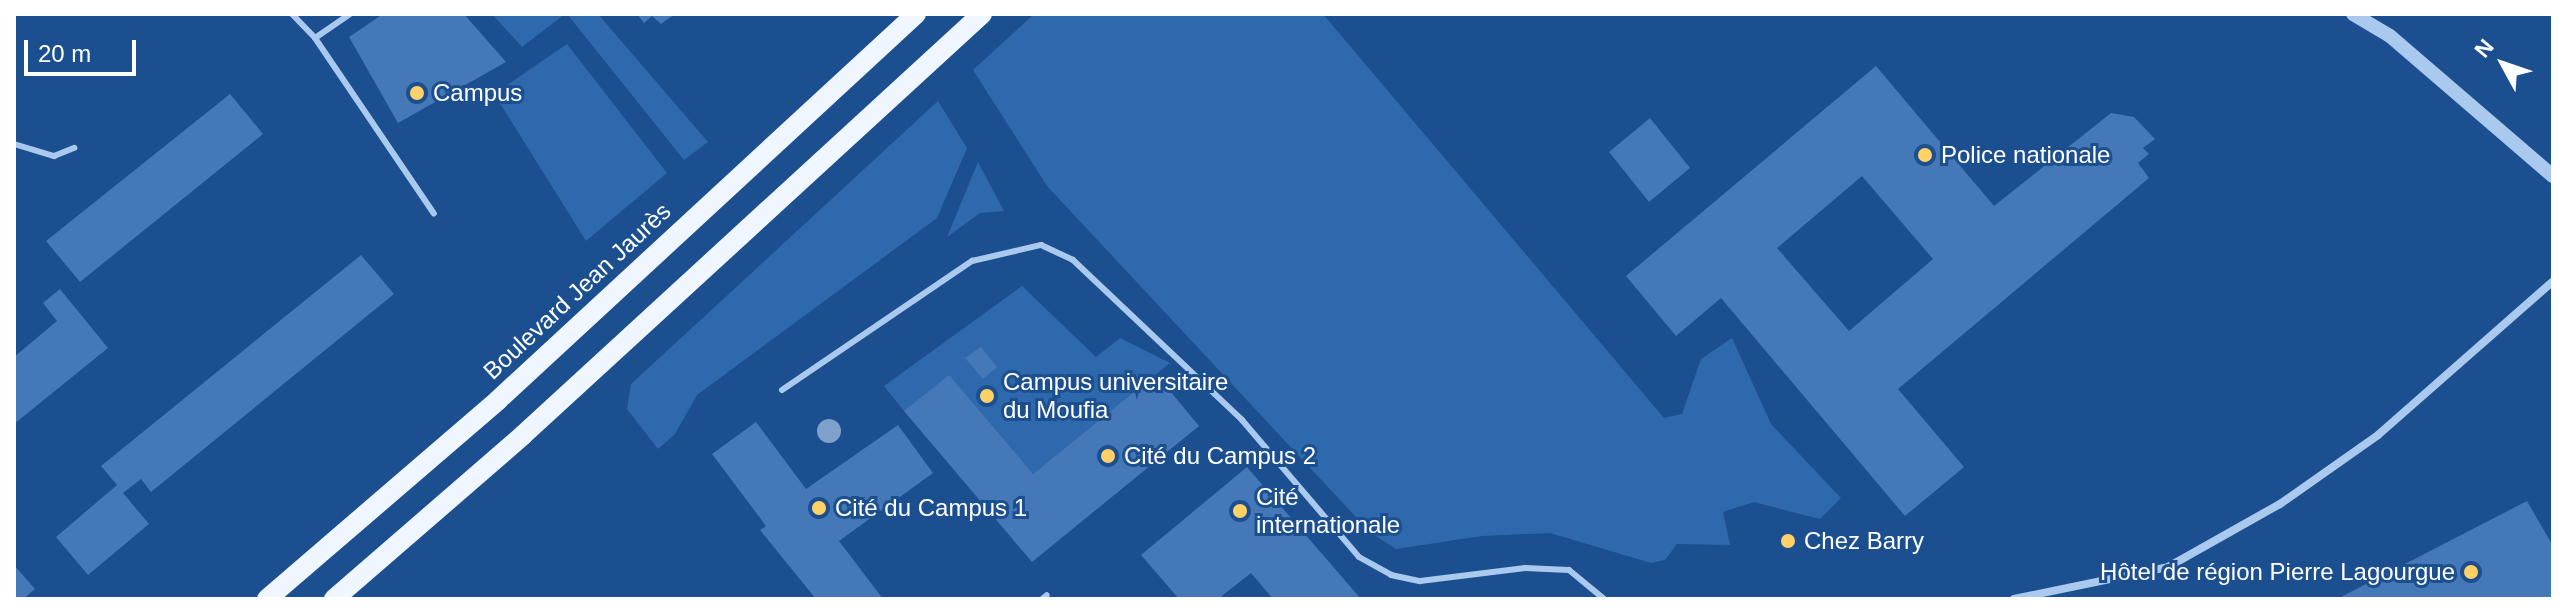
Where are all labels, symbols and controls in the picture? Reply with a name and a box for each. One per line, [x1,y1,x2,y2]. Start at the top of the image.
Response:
scale bar [28,24,140,74]
north arrow [2463,24,2543,104]
text: N [2470,34,2499,62]
text: 20 m [38,40,91,67]
place label: Campus [433,79,522,107]
marker: Campus [408,84,426,102]
place label: Police nationale [1941,141,2110,169]
marker: Police nationale [1916,146,1934,164]
street label: Boulevard Jean Jaurès [477,197,677,385]
place label: Campus universitaire du Moufia [1003,368,1228,424]
marker: Campus universitaire du Moufia [978,387,996,405]
place label: Cité du Campus 2 [1124,442,1316,470]
marker: Cité du Campus 2 [1099,447,1117,465]
place label: Cité internationale [1256,483,1400,539]
place label: Cité du Campus 1 [835,494,1027,522]
marker: Cité du Campus 1 [810,499,828,517]
marker: Cité internationale [1231,502,1249,520]
place label: Chez Barry [1804,527,1924,555]
marker: Chez Barry [1779,532,1797,550]
place label: Hôtel de région Pierre Lagourgue [2100,558,2455,586]
marker: Hôtel de région Pierre Lagourgue [2462,563,2480,581]

